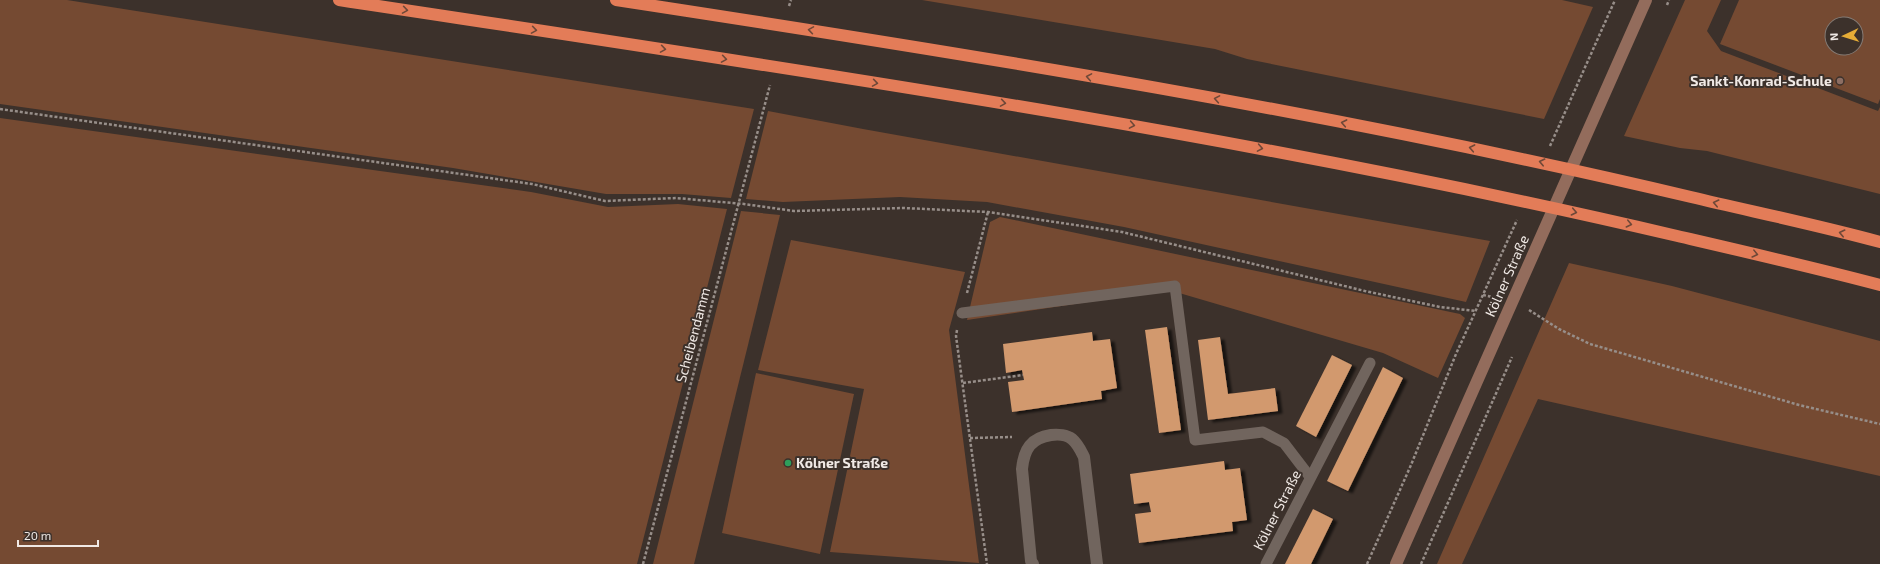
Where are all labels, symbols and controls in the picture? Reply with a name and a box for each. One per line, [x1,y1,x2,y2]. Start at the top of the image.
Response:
one-way arrow [402,5,409,14]
north arrow [1824,16,1864,56]
one-way arrow [531,25,537,34]
one-way arrow [808,26,814,35]
text: N [1827,32,1840,41]
one-way arrow [659,44,666,53]
one-way arrow [721,54,727,63]
place label: Sankt-Konrad-Schule [1690,72,1832,89]
one-way arrow [1086,73,1092,81]
marker: Sankt-Konrad-Schule [1835,76,1845,86]
one-way arrow [872,78,878,87]
one-way arrow [1214,95,1220,104]
one-way arrow [1000,98,1007,107]
one-way arrow [1341,119,1348,128]
one-way arrow [1129,120,1135,129]
one-way arrow [1257,143,1263,152]
one-way arrow [1469,144,1475,153]
one-way arrow [1538,159,1545,167]
one-way arrow [1713,199,1719,207]
one-way arrow [1571,207,1577,215]
one-way arrow [1626,220,1632,228]
one-way arrow [1839,229,1845,237]
street label: Kölner Straße [1481,232,1532,319]
one-way arrow [1752,249,1759,258]
street label: Scheibendamm [672,285,713,384]
place label: Kölner Straße [796,454,888,471]
marker: Kölner Straße [783,458,793,468]
street label: Kölner Straße [1249,467,1304,553]
scale bar [18,522,98,548]
text: 20 m [24,528,51,542]

